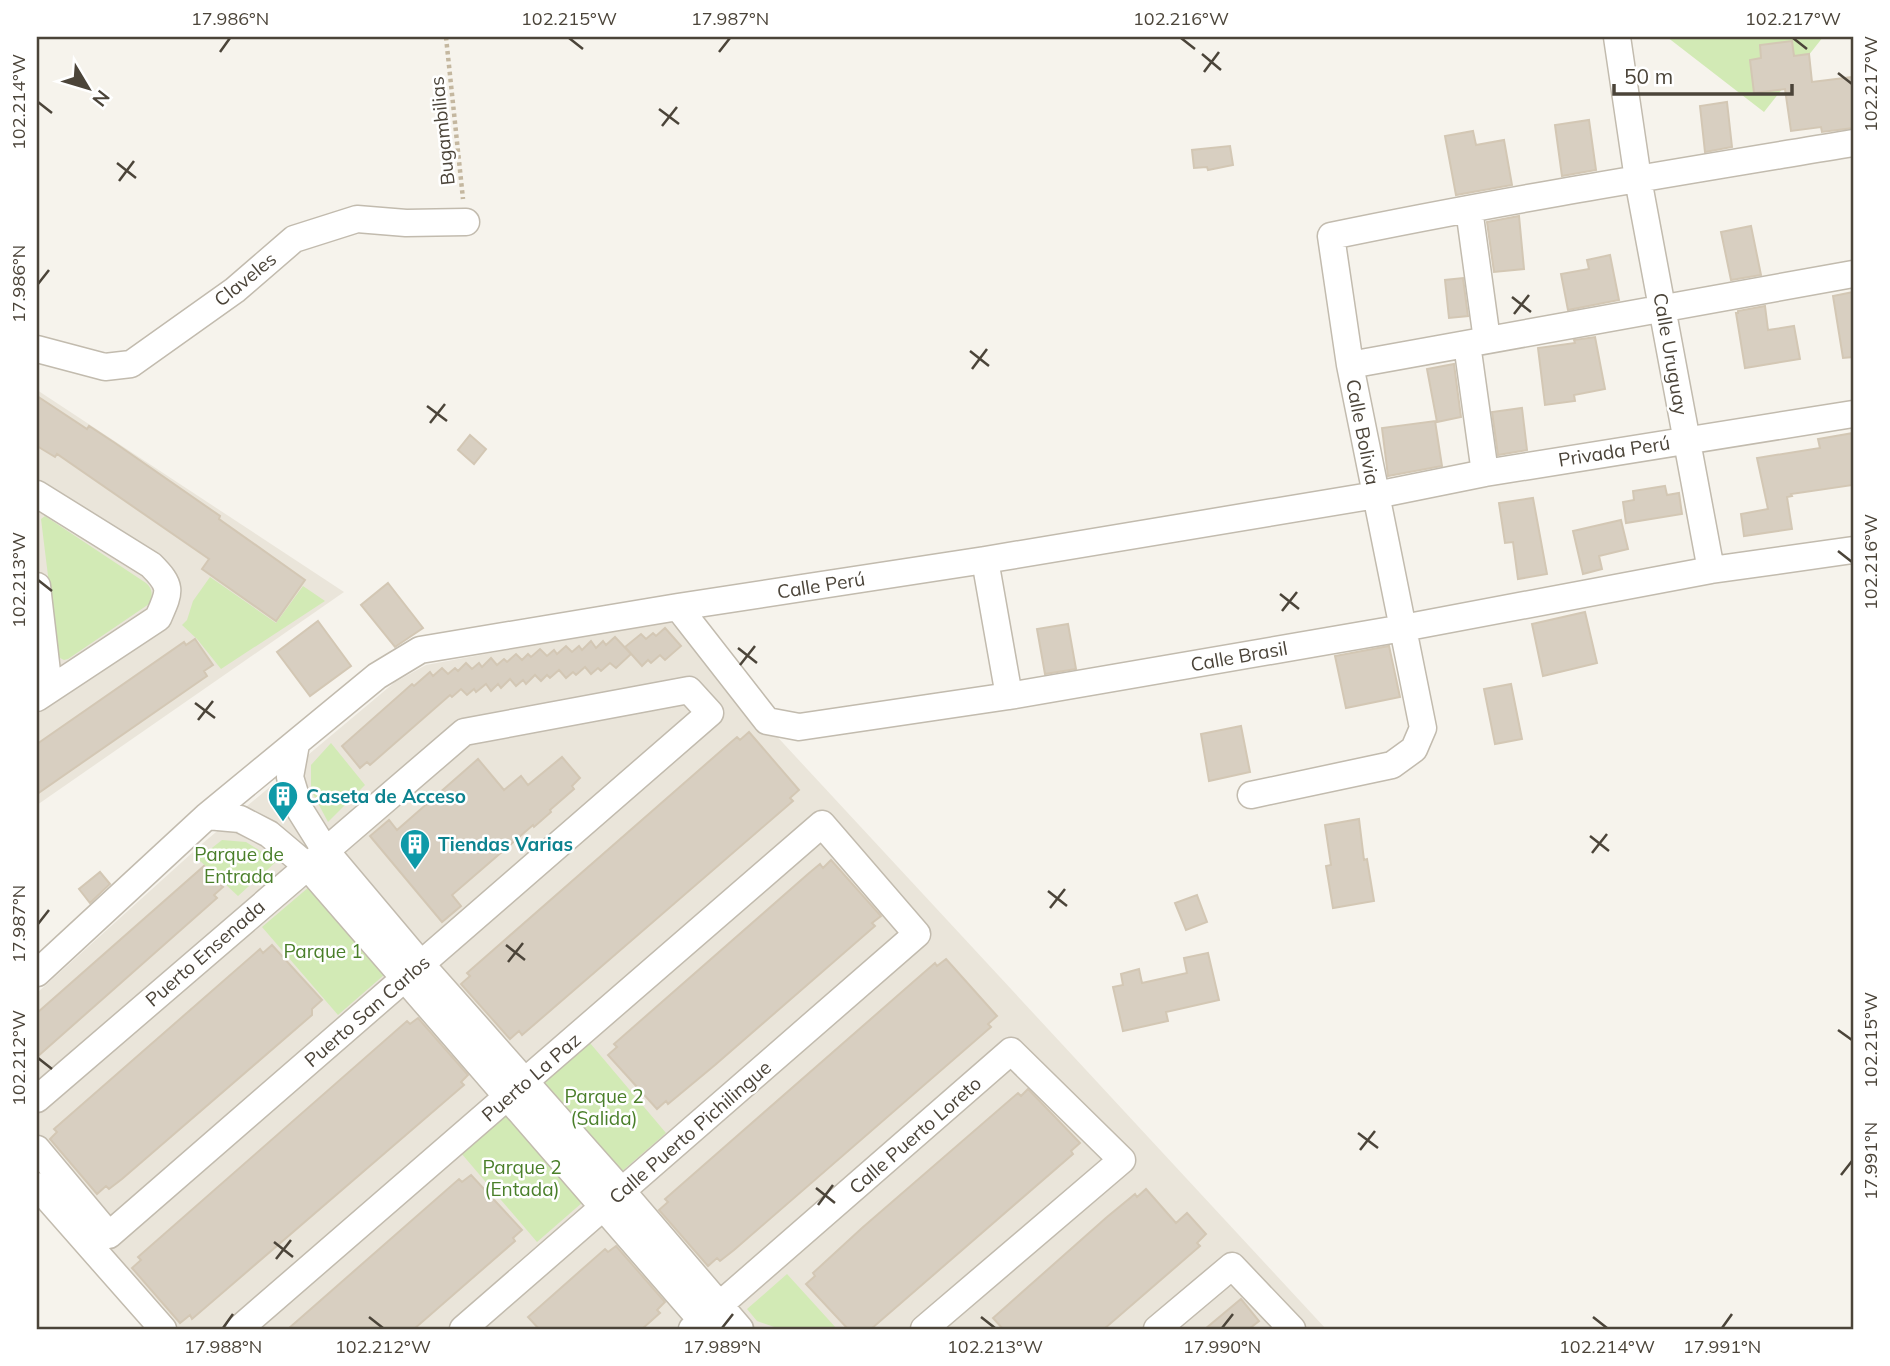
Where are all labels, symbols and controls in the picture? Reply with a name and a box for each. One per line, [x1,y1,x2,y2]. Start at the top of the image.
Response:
text: 17.986°N [191,7,269,30]
text: 102.215°W [521,7,617,30]
text: 17.987°N [691,7,769,30]
text: 102.216°W [1133,7,1229,30]
text: 102.217°W [1745,7,1841,30]
text: 102.217°W [1859,36,1882,132]
north arrow [52,52,122,122]
scale bar [1614,52,1792,96]
text: 102.214°W [7,54,30,150]
text: 50 m [1624,63,1673,89]
street label: Bugambilias [424,75,460,187]
text: N [88,85,115,112]
text: 17.986°N [7,245,30,323]
street label: Claveles [209,247,281,311]
street label: Calle Uruguay [1648,291,1694,417]
street label: Calle Bolivia [1341,377,1385,487]
street label: Privada Perú [1556,430,1672,472]
text: 102.216°W [1859,514,1882,610]
text: 102.213°W [7,532,30,628]
street label: Calle Perú [775,566,867,604]
street label: Calle Brasil [1189,636,1289,676]
building icon: Caseta de Acceso [266,779,300,823]
place label: Caseta de Acceso [306,784,466,808]
building icon: Tiendas Varias [398,827,432,871]
place label: Tiendas Varias [438,832,573,856]
park label: Parque de Entrada [194,842,284,888]
text: 17.987°N [7,885,30,963]
street label: Puerto Ensenada [140,895,270,1011]
park label: Parque 1 [283,939,363,963]
street label: Puerto San Carlos [299,950,435,1072]
text: 102.215°W [1859,992,1882,1088]
text: 102.212°W [7,1010,30,1106]
street label: Puerto La Paz [477,1027,585,1126]
street label: Calle Puerto Pichilingue [604,1055,776,1209]
street label: Calle Puerto Loreto [844,1071,986,1199]
park label: Parque 2 (Salida) [564,1084,644,1130]
text: 17.991°N [1859,1122,1882,1200]
park label: Parque 2 (Entada) [482,1155,562,1201]
text: 17.988°N [184,1335,262,1358]
text: 102.212°W [335,1335,431,1358]
text: 17.989°N [683,1335,761,1358]
text: 102.213°W [947,1335,1043,1358]
text: 17.990°N [1183,1335,1261,1358]
text: 102.214°W [1559,1335,1655,1358]
text: 17.991°N [1683,1335,1761,1358]

